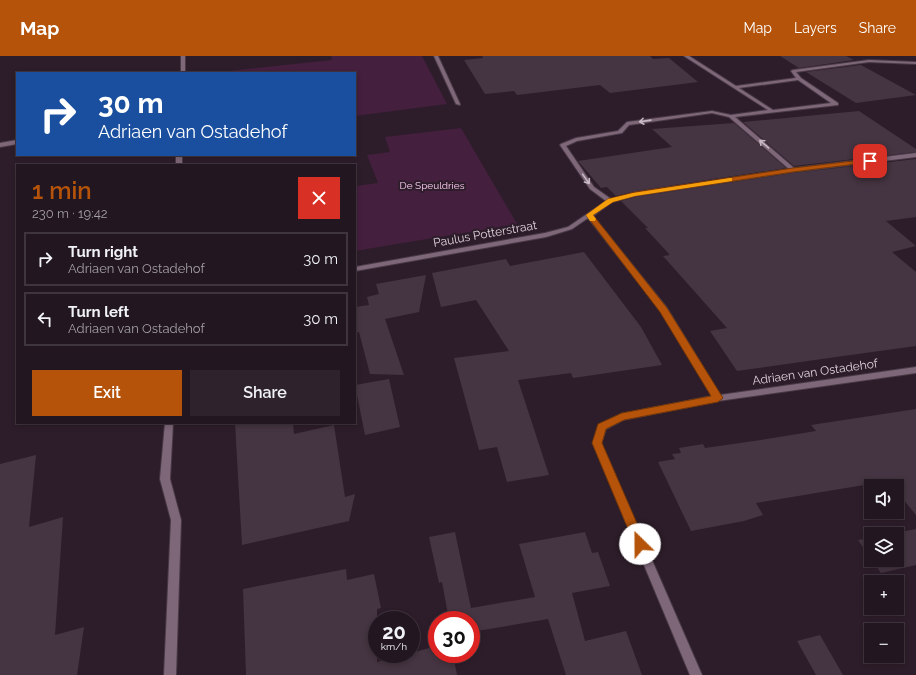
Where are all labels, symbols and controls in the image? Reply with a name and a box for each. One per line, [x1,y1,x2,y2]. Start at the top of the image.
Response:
text: Map [20,17,59,39]
text: Map [744,20,772,36]
text: Layers [794,20,837,36]
text: Share [859,20,896,36]
text: 30 m [98,87,164,120]
icon: right [32,88,84,140]
one-way arrow [639,117,652,125]
text: Adriaen van Ostadehof [98,121,287,142]
one-way arrow [758,140,769,149]
pin [853,144,887,178]
icon: arrive [859,150,881,172]
one-way arrow [582,173,590,184]
text: 1 min [32,176,92,205]
button: close [298,177,340,219]
park label: De Speuldries [400,180,465,191]
text: 230 m · 19:42 [32,206,108,221]
street label: Paulus Potterstraat [432,218,538,250]
text: Turn right [68,243,138,261]
icon: right [34,248,56,270]
text: 30 m [303,250,338,268]
text: Adriaen van Ostadehof [68,261,205,276]
text: Turn left [68,303,129,321]
icon: left [34,308,56,330]
text: 30 m [303,310,338,328]
text: Adriaen van Ostadehof [68,321,205,336]
street label: Adriaen van Ostadehof [752,356,880,388]
button: Exit [32,370,182,416]
button: Share [190,370,340,416]
map controls [864,479,904,663]
button: sound [864,479,904,519]
position arrow [619,523,661,565]
button: layers [864,527,904,567]
button: + [864,575,904,615]
speed limit sign: 30 [428,611,480,663]
text: 20 [382,620,406,644]
button: − [864,623,904,663]
text: km/h [381,641,407,652]

